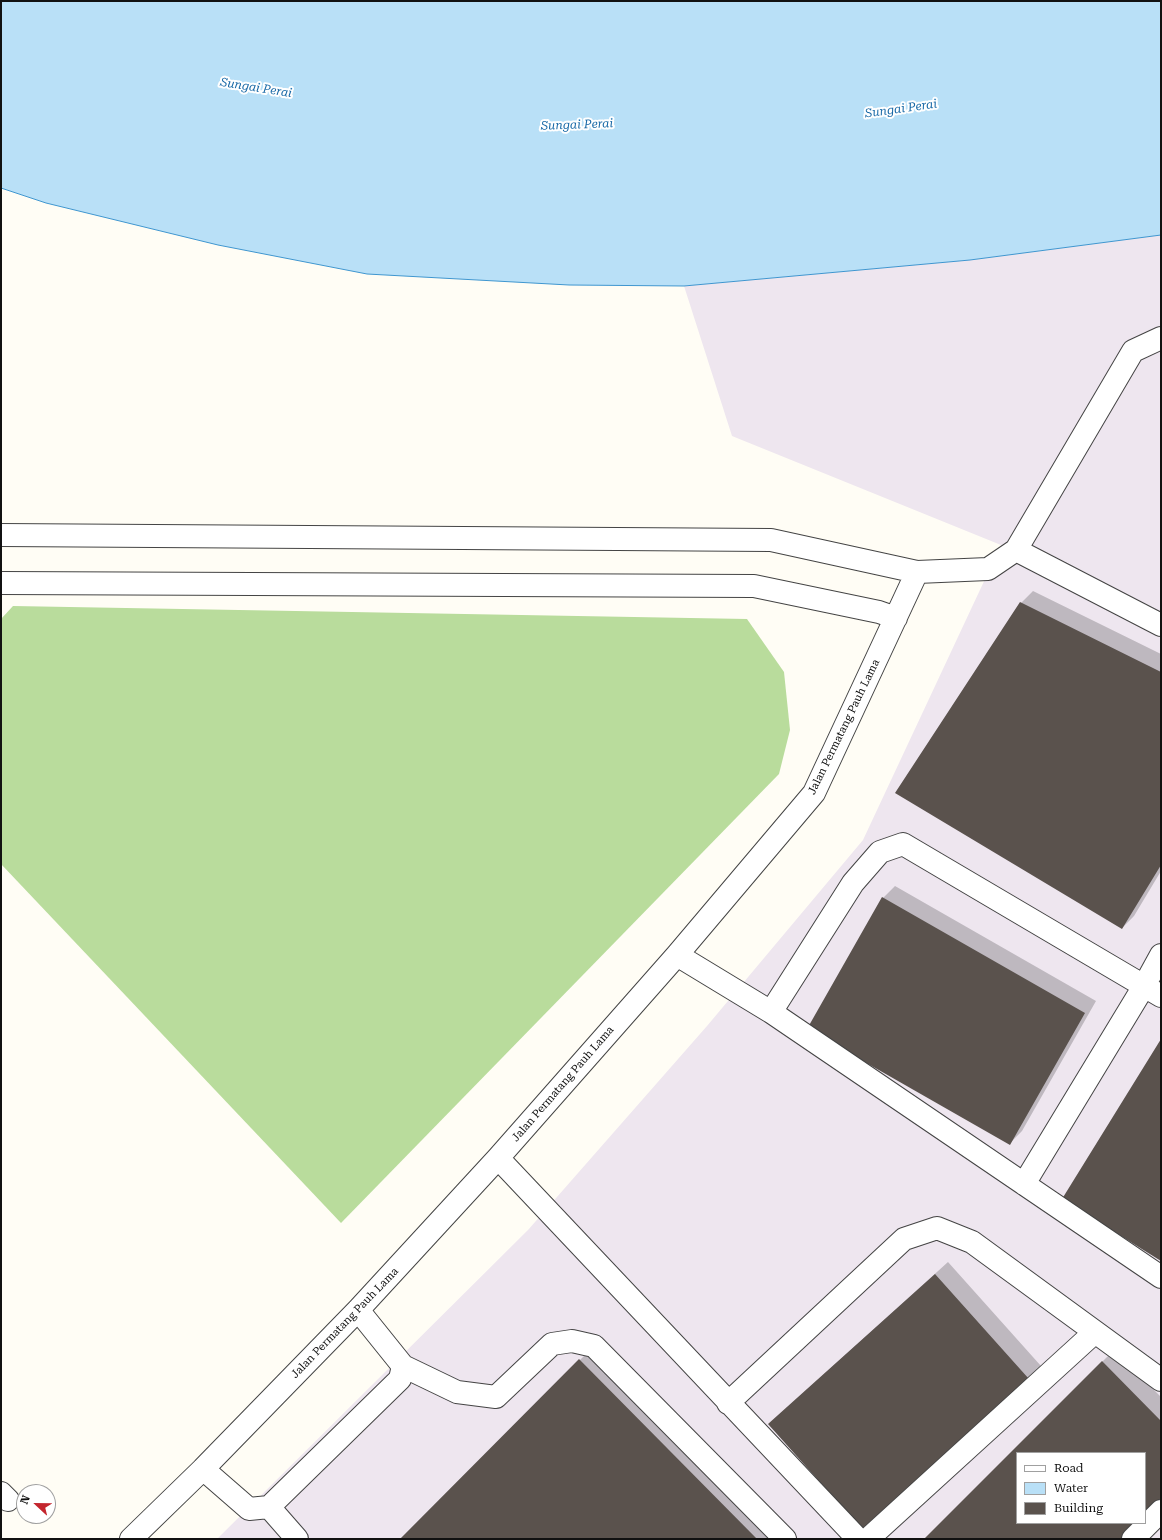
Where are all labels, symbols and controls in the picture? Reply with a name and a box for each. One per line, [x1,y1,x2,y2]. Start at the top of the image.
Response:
water label: Sungai Perai [219,75,293,101]
water label: Sungai Perai [864,97,938,121]
water label: Sungai Perai [541,117,613,133]
street label: Jalan Permatang Pauh Lama [805,657,883,797]
street label: Jalan Permatang Pauh Lama [509,1023,617,1145]
street label: Jalan Permatang Pauh Lama [289,1265,401,1381]
legend [1016,1452,1146,1524]
text: Road [1054,1461,1083,1475]
text: Water [1054,1481,1088,1495]
north arrow [16,1484,56,1524]
text: N [18,1493,33,1506]
text: Building [1054,1501,1103,1515]

